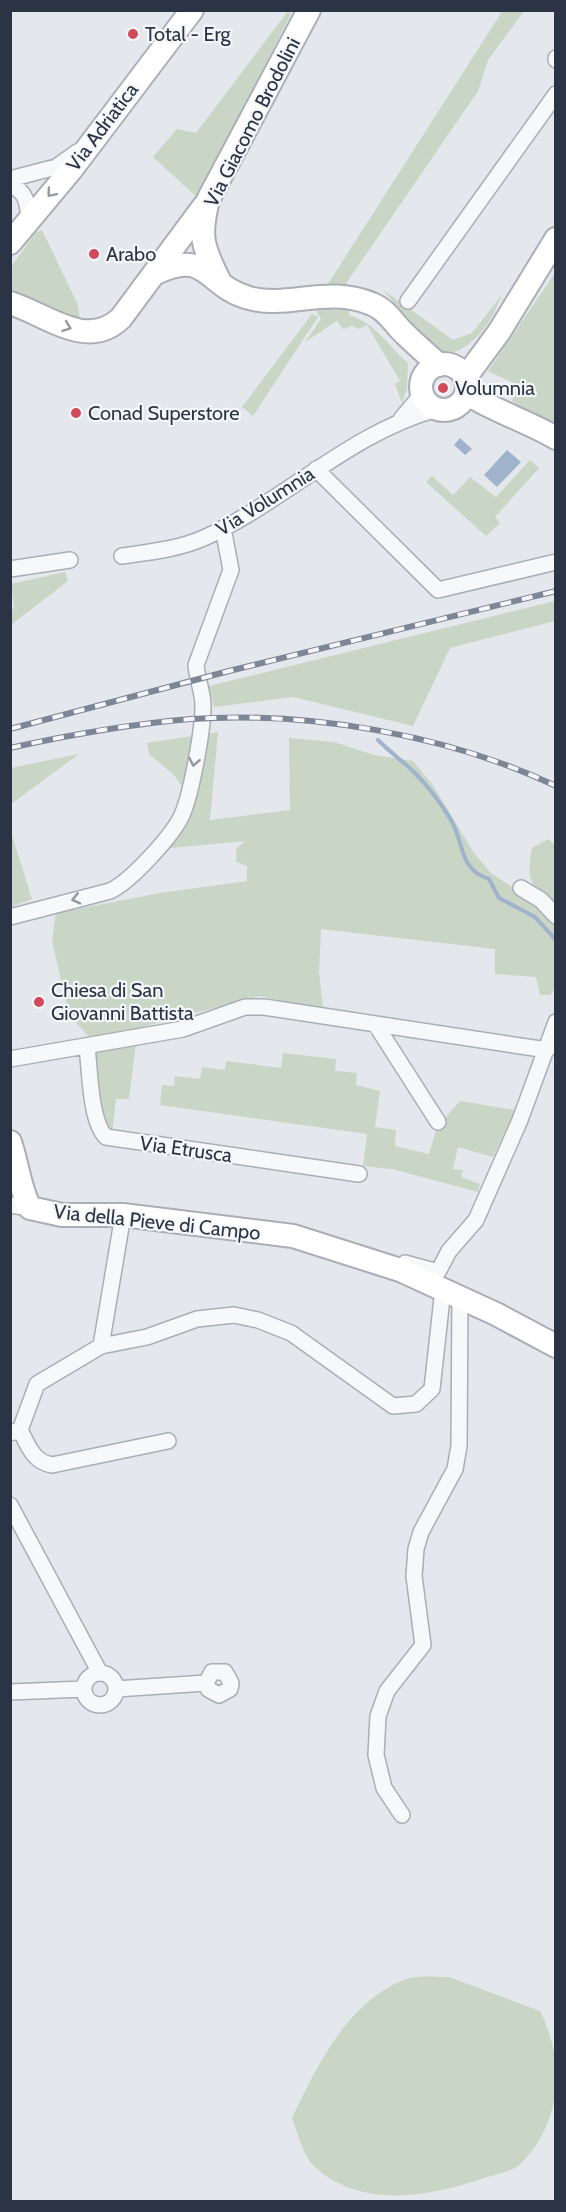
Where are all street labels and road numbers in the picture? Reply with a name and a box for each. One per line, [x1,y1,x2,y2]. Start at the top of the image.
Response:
street label: Via Giacomo Brodolini [199,33,305,211]
street label: Via Adriatica [61,78,143,176]
street label: Via Volumnia [211,461,319,541]
street label: Via Etrusca [138,1131,234,1167]
street label: Via della Pieve di Campo [52,1199,262,1245]

